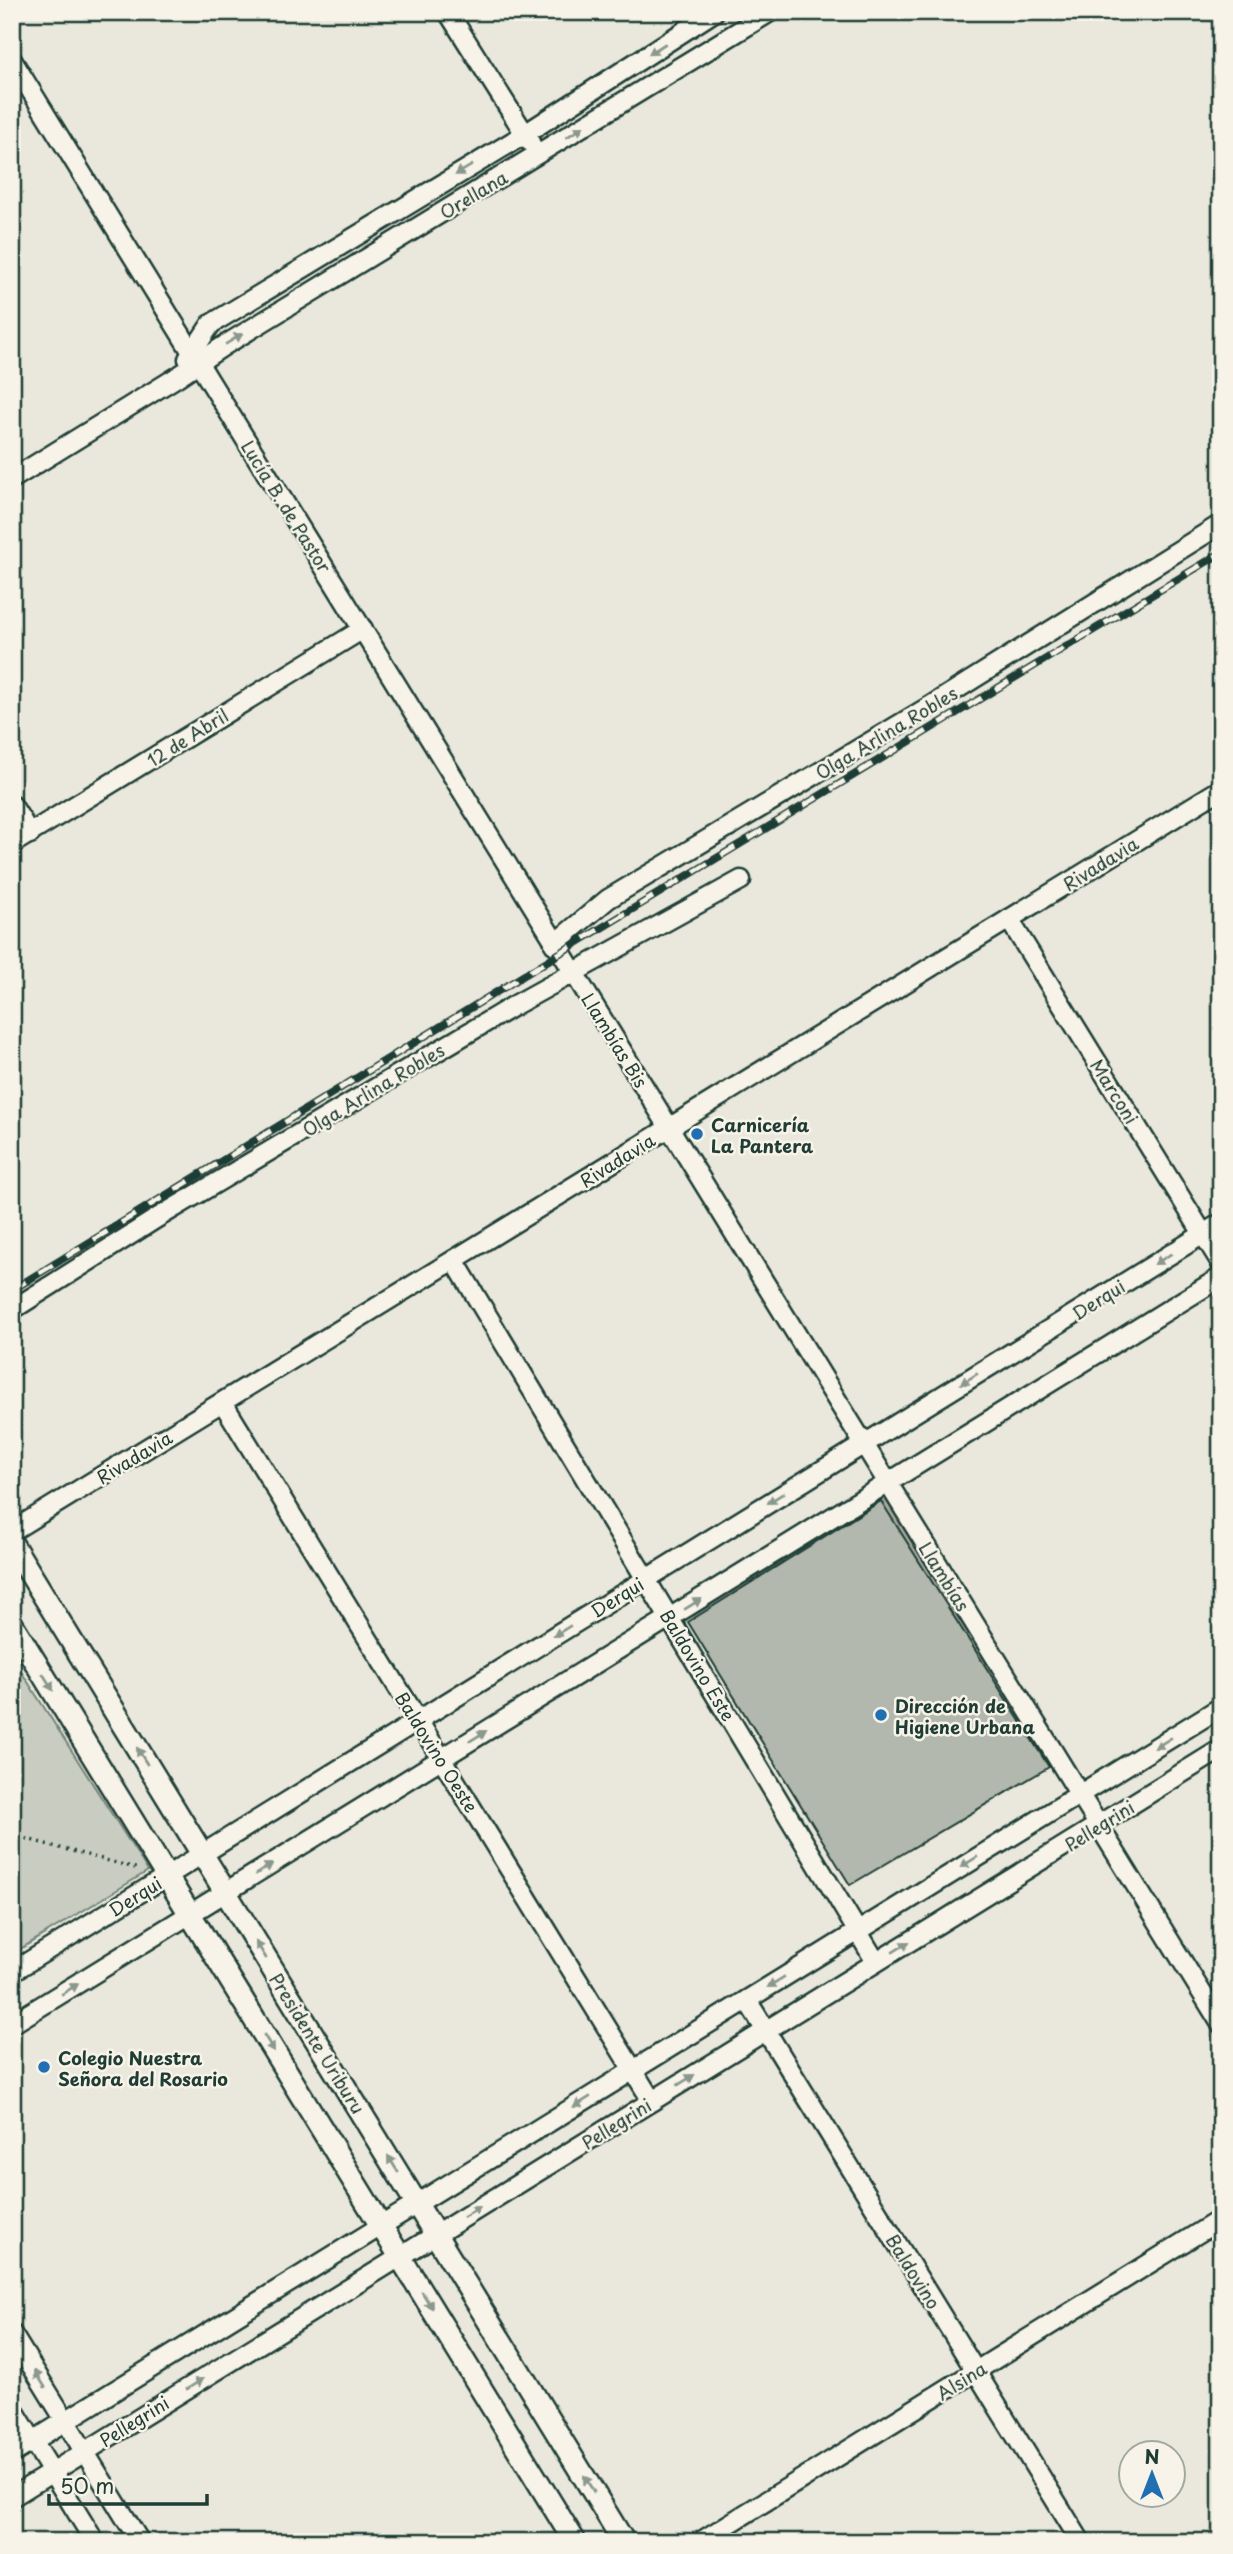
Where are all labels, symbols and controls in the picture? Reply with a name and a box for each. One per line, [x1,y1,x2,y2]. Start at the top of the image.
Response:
one-way arrow [648,42,666,56]
one-way arrow [565,126,584,139]
street label: Orellana [434,163,513,225]
one-way arrow [455,164,474,177]
one-way arrow [224,333,243,346]
street label: Lucía B. de Pastor [235,435,339,578]
street label: Olga Arlina Robles [810,679,962,785]
street label: 12 de Abril [141,701,233,773]
street label: Rivadavia [1057,829,1144,897]
street label: Llambías Bis [575,987,655,1093]
street label: Olga Arlina Robles [297,1036,449,1142]
street label: Marconi [1084,1053,1146,1129]
place label: Carnicería La Pantera [711,1111,814,1159]
street label: Rivadavia [574,1126,661,1194]
marker: Carnicería La Pantera [689,1126,705,1142]
one-way arrow [1153,1252,1172,1265]
street label: Derqui [1066,1272,1130,1326]
one-way arrow [960,1372,979,1385]
street label: Rivadavia [91,1423,178,1490]
one-way arrow [766,1492,786,1505]
street label: Llambías [913,1536,977,1616]
street label: Derqui [585,1570,649,1624]
one-way arrow [683,1598,702,1610]
street label: Baldovino Este [654,1604,742,1726]
one-way arrow [552,1625,571,1638]
one-way arrow [42,1673,54,1692]
street label: Baldovino Oeste [389,1686,485,1818]
place label: Dirección de Higiene Urbana [895,1692,1035,1740]
marker: Dirección de Higiene Urbana [873,1707,889,1723]
one-way arrow [469,1730,488,1743]
one-way arrow [1153,1736,1172,1749]
one-way arrow [136,1746,149,1765]
street label: Pellegrini [1059,1793,1139,1857]
one-way arrow [960,1856,979,1869]
one-way arrow [254,1863,273,1875]
street label: Derqui [103,1869,167,1923]
one-way arrow [255,1940,268,1959]
one-way arrow [891,1941,910,1954]
street label: Presidente Uriburu [264,1967,372,2119]
one-way arrow [766,1975,785,1988]
one-way arrow [61,1982,80,1995]
one-way arrow [263,2034,276,2053]
place label: Colegio Nuestra Señora del Rosario [58,2044,228,2092]
marker: Colegio Nuestra Señora del Rosario [36,2059,52,2075]
one-way arrow [677,2073,696,2086]
street label: Pellegrini [576,2091,656,2155]
one-way arrow [573,2095,592,2108]
one-way arrow [386,2155,399,2174]
one-way arrow [463,2206,482,2219]
street label: Baldovino [880,2228,948,2314]
one-way arrow [420,2290,433,2309]
street label: Alsina [931,2354,992,2406]
one-way arrow [34,2370,47,2389]
one-way arrow [186,2377,205,2390]
street label: Pellegrini [94,2389,174,2453]
north arrow [1118,2438,1188,2508]
text: N [1144,2442,1160,2470]
scale bar [49,2463,206,2507]
text: 50 m [60,2469,114,2501]
one-way arrow [582,2474,595,2493]

